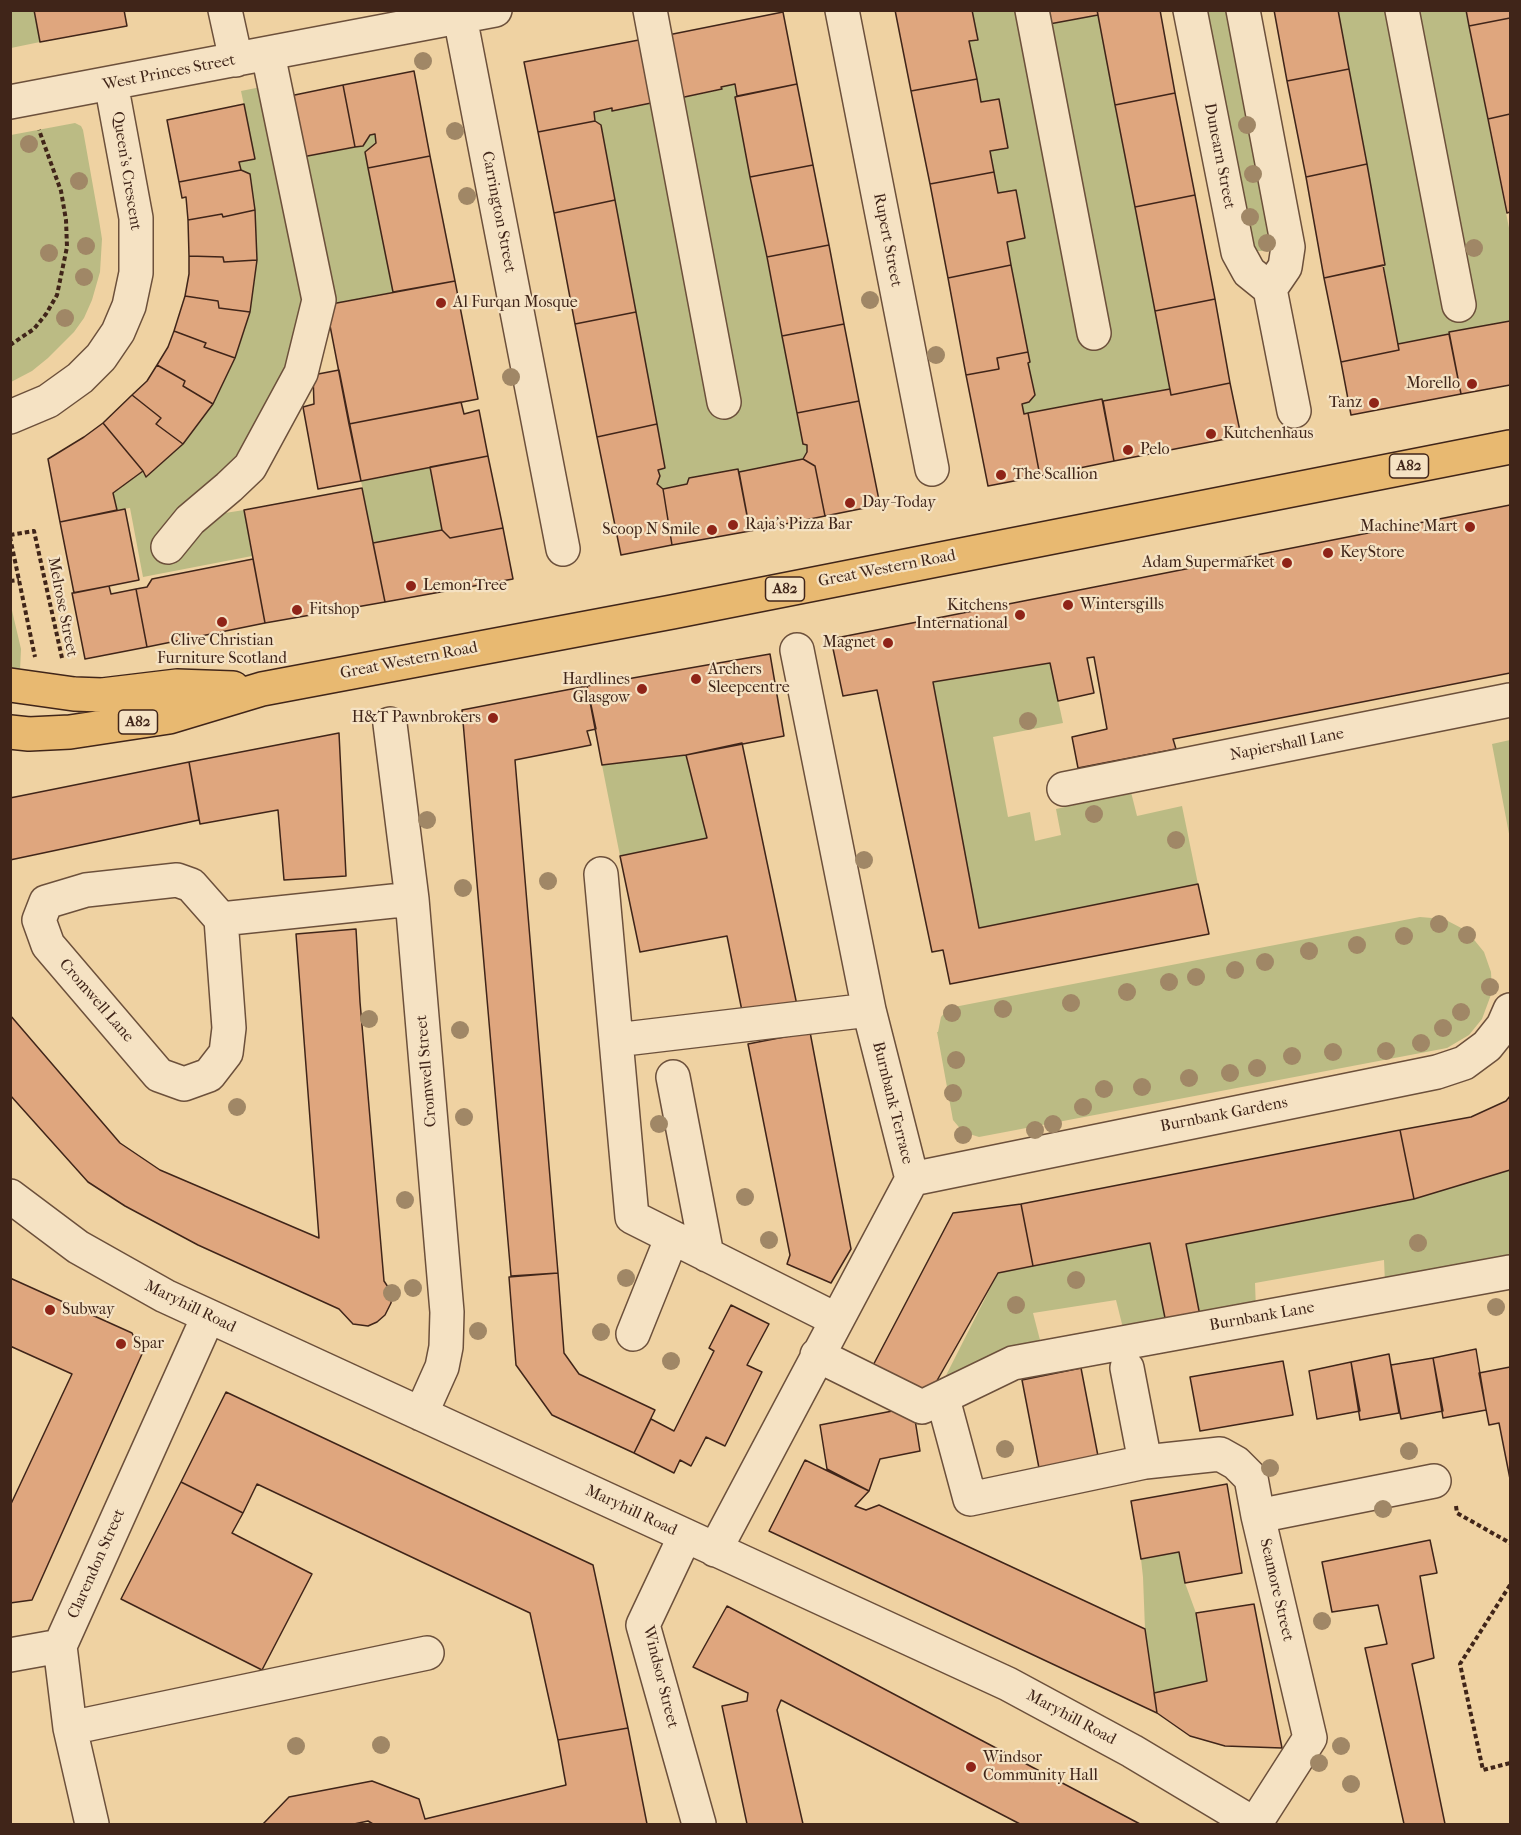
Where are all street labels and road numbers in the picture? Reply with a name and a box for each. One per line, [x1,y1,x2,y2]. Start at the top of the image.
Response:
street label: West Princes Street [101,51,237,95]
street label: Dunearn Street [1199,101,1239,211]
street label: Queen's Crescent [107,110,145,232]
street label: Carrington Street [477,150,519,274]
street label: Rupert Street [868,191,906,289]
road number: A82 [1390,454,1428,478]
street label: Great Western Road [817,546,957,592]
street label: Melrose Street [43,556,81,658]
road number: A82 [766,577,804,601]
street label: Great Western Road [339,638,479,684]
road number: A82 [118,710,158,734]
street label: Napiershall Lane [1228,725,1346,765]
street label: Cromwell Lane [55,955,137,1047]
street label: Cromwell Street [413,1014,441,1128]
street label: Burnbank Terrace [867,1040,917,1166]
street label: Burnbank Gardens [1159,1093,1289,1137]
street label: Maryhill Road [141,1277,239,1337]
street label: Burnbank Lane [1208,1298,1316,1336]
street label: Maryhill Road [582,1481,680,1541]
street label: Clarendon Street [64,1506,130,1622]
street label: Seamore Street [1255,1537,1297,1643]
street label: Windsor Street [638,1624,682,1730]
street label: Maryhill Road [1023,1686,1119,1750]

